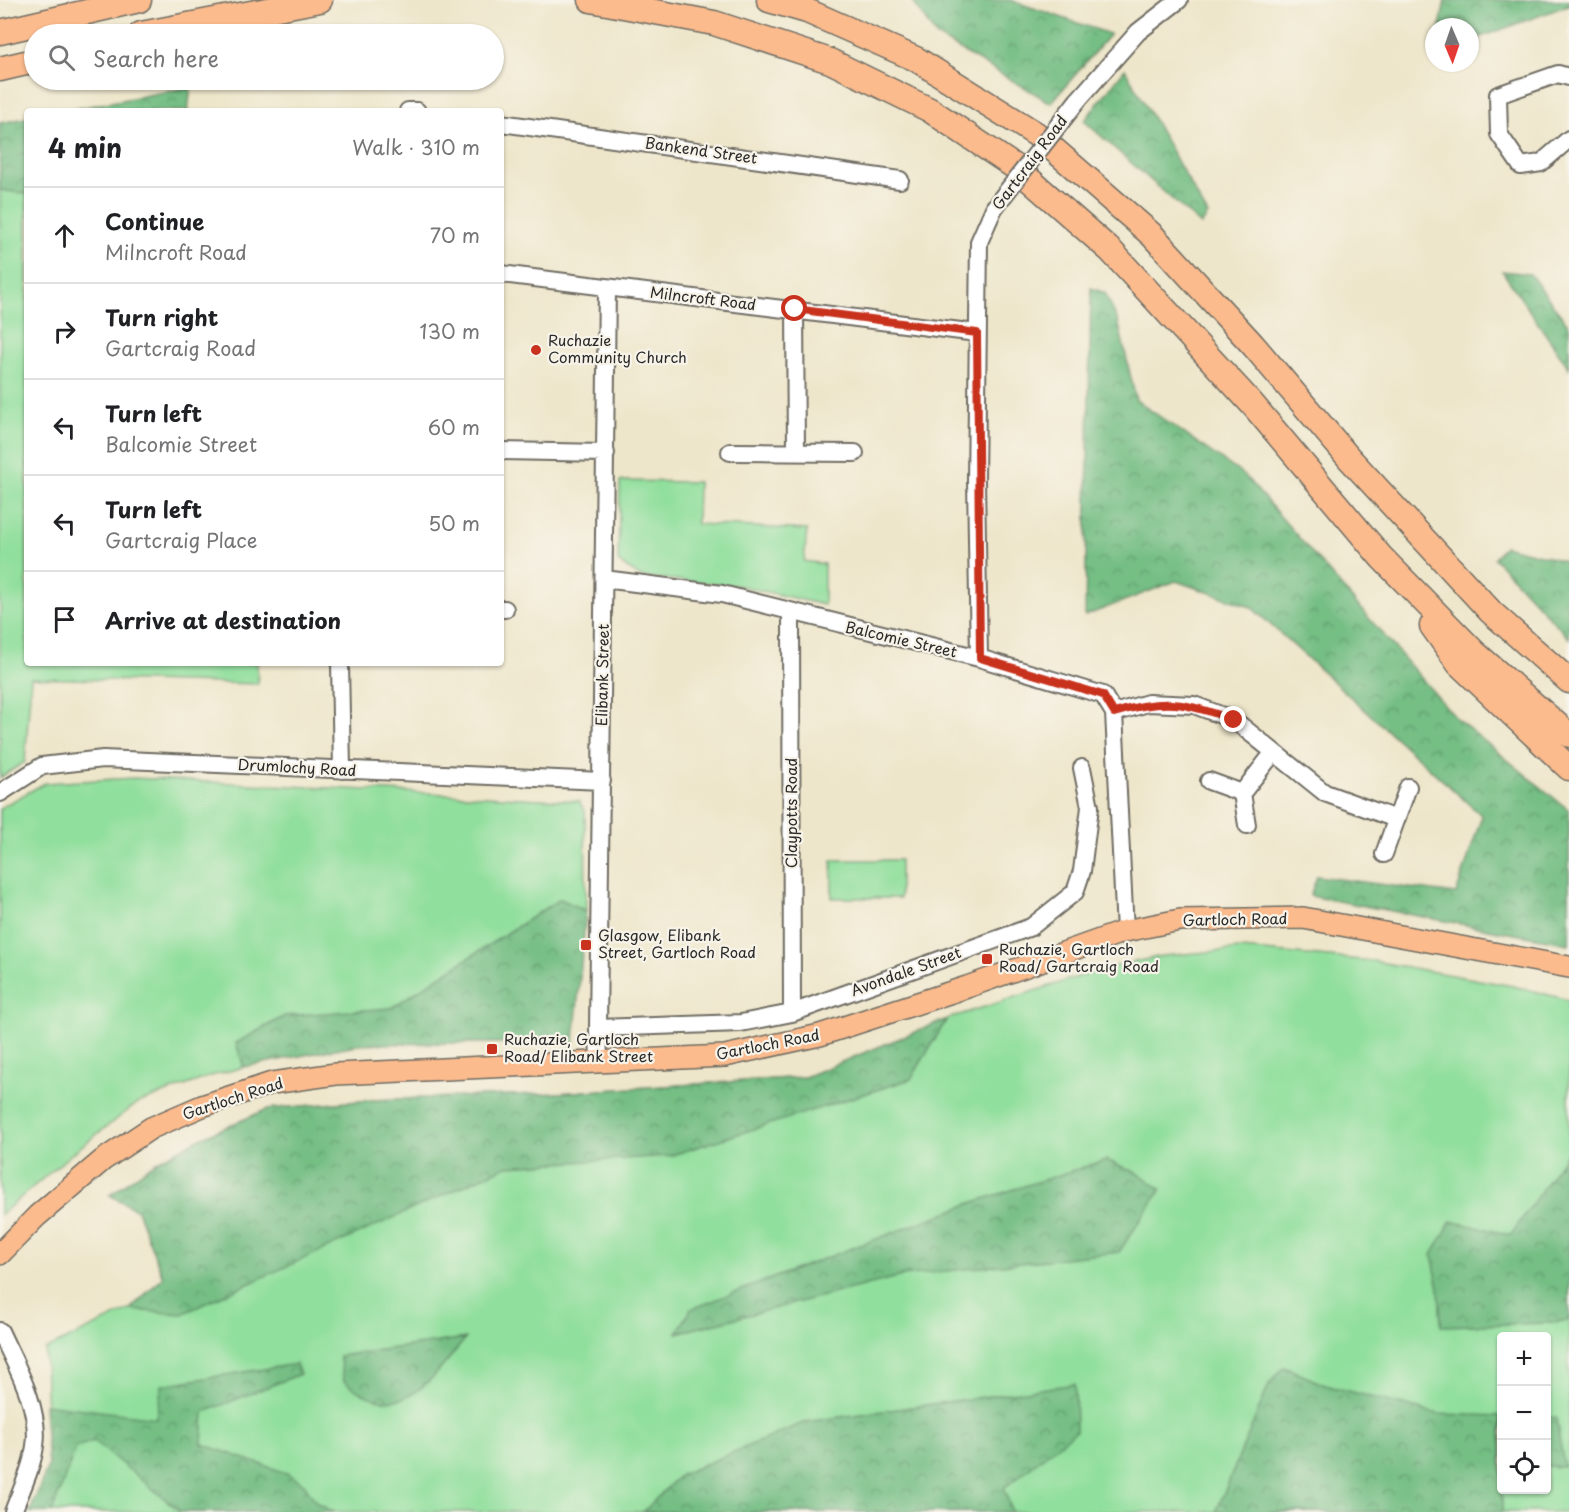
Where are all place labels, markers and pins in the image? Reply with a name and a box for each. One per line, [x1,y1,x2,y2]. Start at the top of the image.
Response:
place label: Ruchazie Community Church [548,328,687,368]
marker: Ruchazie Community Church [529,343,543,357]
place label: Glasgow, Elibank Street, Gartloch Road [598,923,756,963]
place label: Ruchazie, Gartloch Road/ Gartcraig Road [999,937,1159,977]
marker: Glasgow, Elibank Street, Gartloch Road [579,938,593,952]
marker: Ruchazie, Gartloch Road/ Gartcraig Road [980,952,994,966]
place label: Ruchazie, Gartloch Road/ Elibank Street [504,1027,653,1067]
marker: Ruchazie, Gartloch Road/ Elibank Street [485,1042,499,1056]

